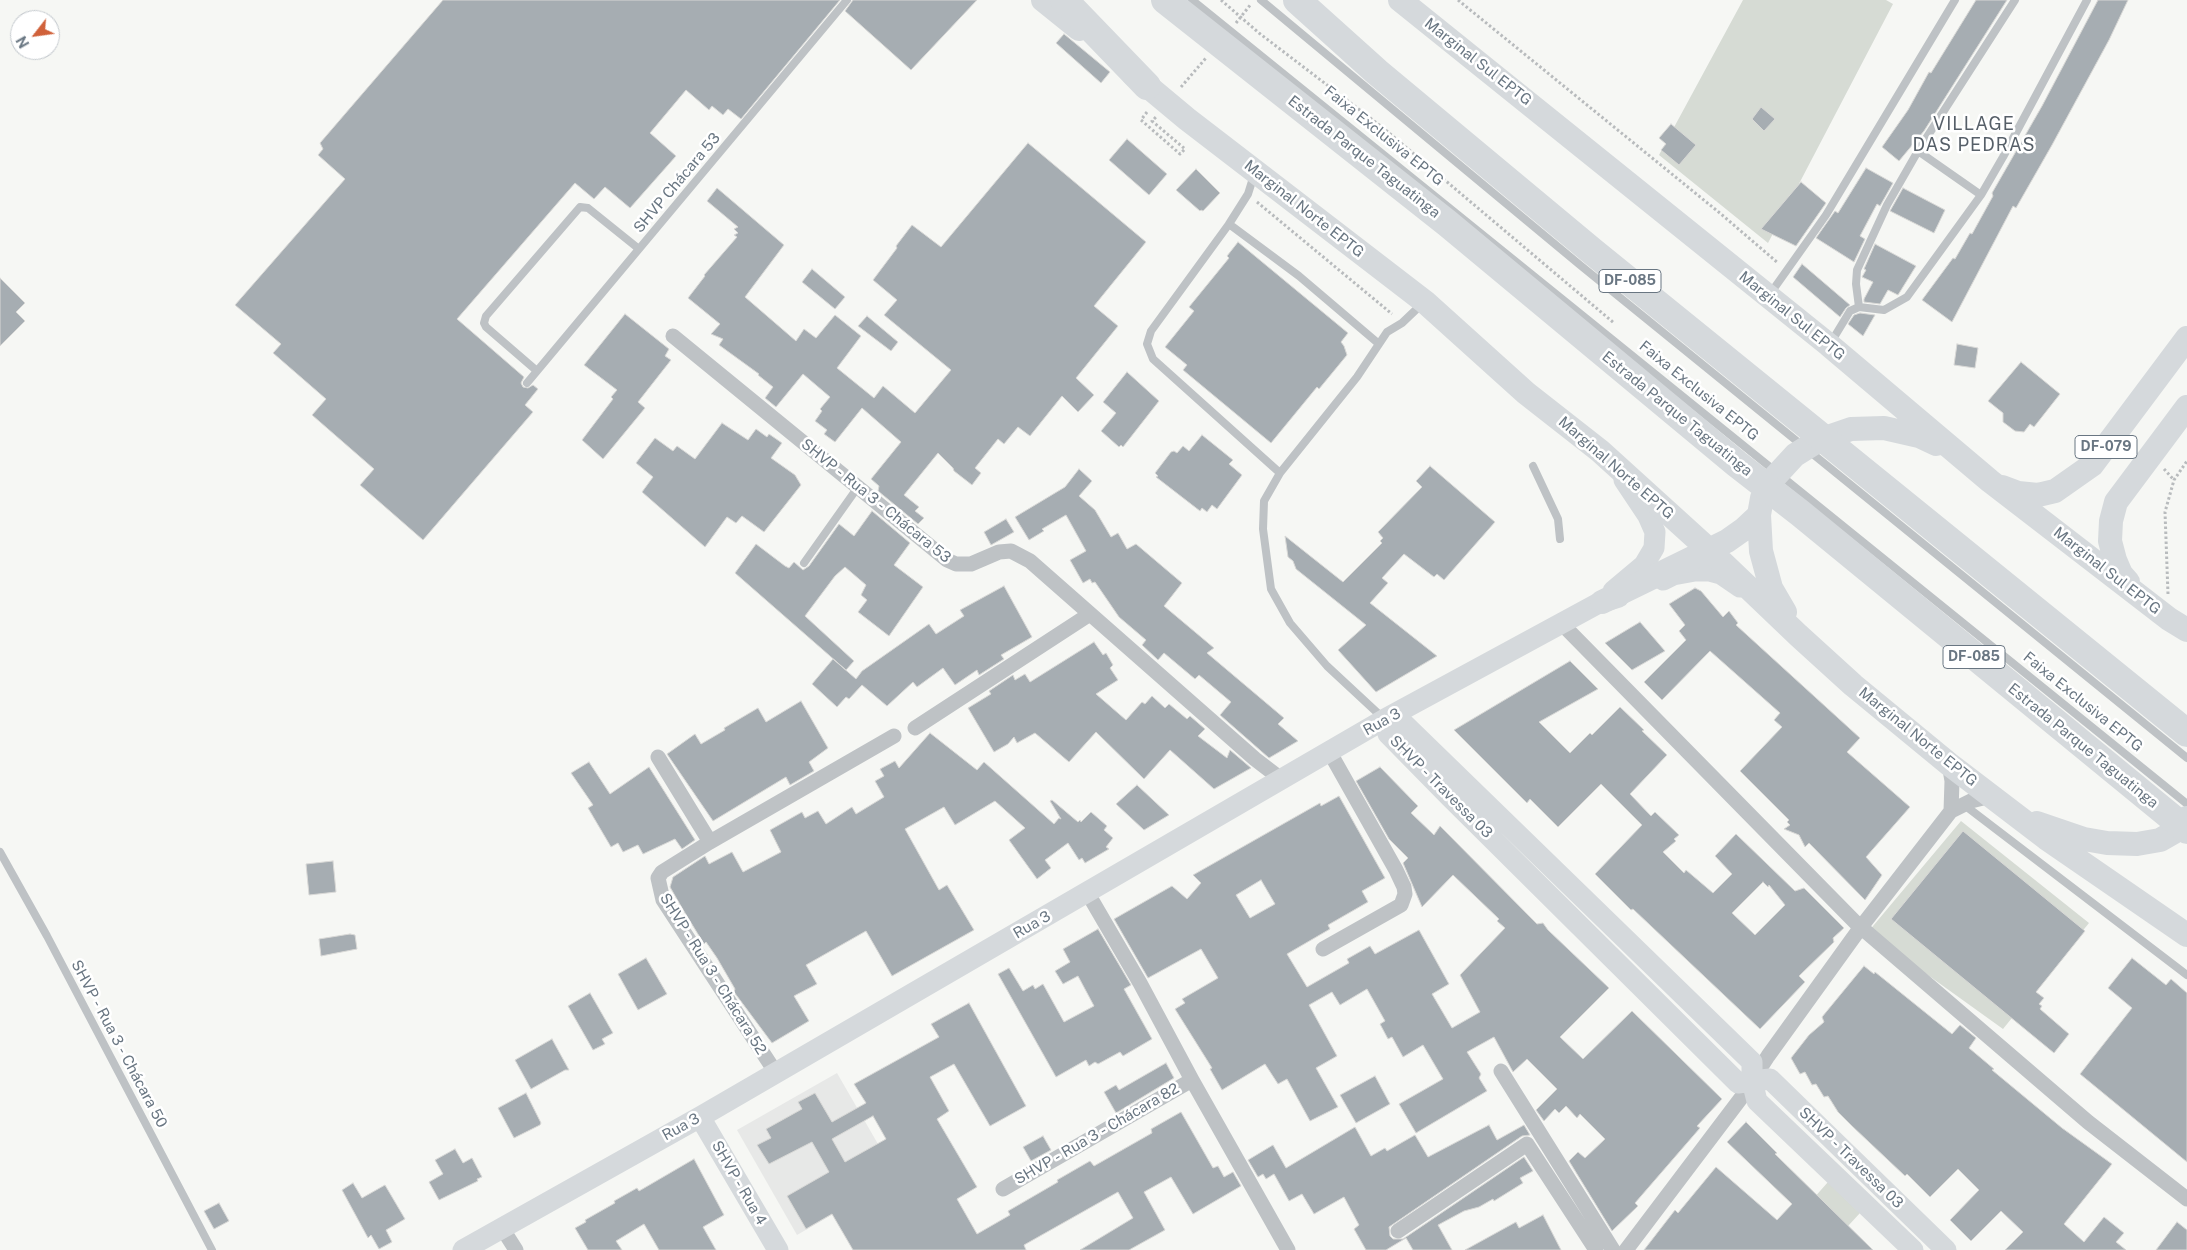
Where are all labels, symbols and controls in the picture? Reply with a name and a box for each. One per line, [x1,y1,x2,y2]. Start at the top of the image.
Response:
north arrow [10,10,60,60]
street label: Marginal Sul EPTG [1421,15,1535,109]
text: N [13,33,33,51]
street label: Faixa Exclusiva EPTG [1321,82,1447,190]
street label: Estrada Parque Taguatinga [1284,92,1444,222]
district label: VILLAGE DAS PEDRAS [1911,113,2037,156]
street label: SHVP Chácara 53 [630,129,724,237]
street label: Marginal Norte EPTG [1240,157,1368,261]
street label: Marginal Sul EPTG [1735,268,1849,364]
road number: DF-085 [1599,270,1661,292]
street label: Faixa Exclusiva EPTG [1636,337,1762,445]
street label: Estrada Parque Taguatinga [1598,348,1756,480]
street label: Marginal Norte EPTG [1555,413,1677,523]
street label: SHVP - Rua 3 - Chácara 53 [798,435,954,567]
road number: DF-079 [2075,436,2137,458]
street label: Marginal Sul EPTG [2050,524,2164,618]
road number: DF-085 [1943,646,2005,669]
street label: Faixa Exclusiva EPTG [2020,648,2146,756]
street label: Estrada Parque Taguatinga [2004,680,2162,812]
street label: Marginal Norte EPTG [1855,684,1981,790]
street label: Rua 3 [1360,704,1404,740]
street label: SHVP - Travessa 03 [1386,732,1496,842]
street label: SHVP - Rua 3 - Chácara 52 [656,890,770,1058]
street label: Rua 3 [1010,907,1054,943]
street label: SHVP - Rua 3 - Chácara 50 [67,957,171,1131]
street label: SHVP - Rua 3 - Chácara 82 [1012,1079,1182,1189]
street label: SHVP - Travessa 03 [1795,1104,1907,1212]
street label: Rua 3 [659,1109,703,1145]
street label: SHVP - Rua 4 [708,1138,770,1228]

